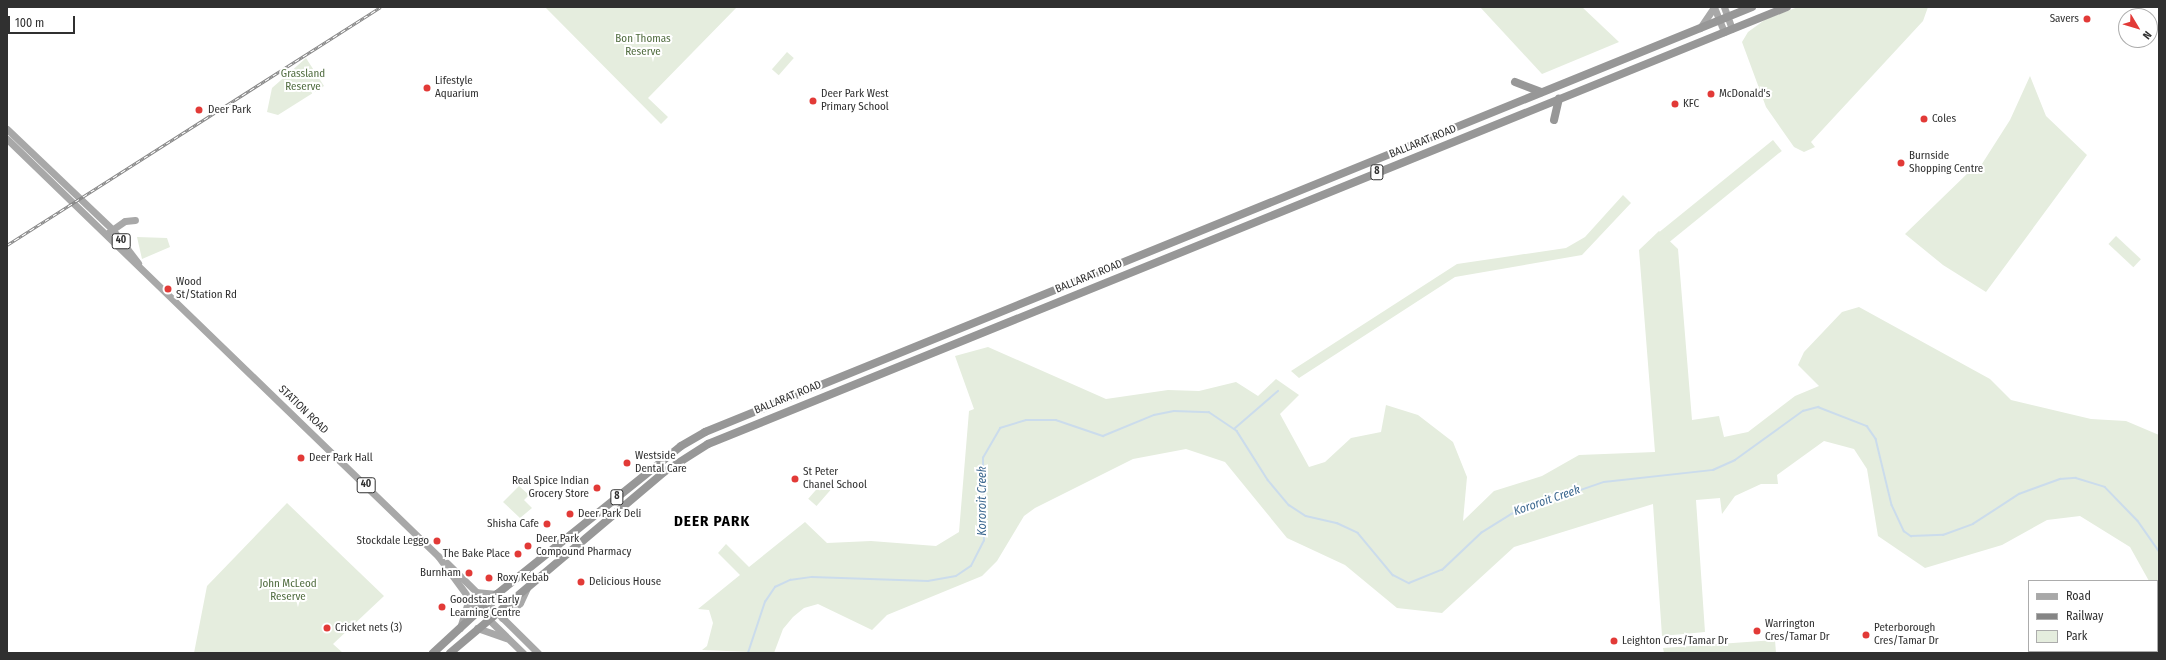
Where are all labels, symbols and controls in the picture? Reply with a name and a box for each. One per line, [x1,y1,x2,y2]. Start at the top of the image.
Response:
scale bar [10,8,77,34]
north arrow [2118,8,2158,48]
place label: Savers [2050,12,2079,26]
marker: Savers [2082,14,2092,24]
text: 100 m [15,16,44,30]
text: N [2140,28,2154,42]
park label: Bon Thomas Reserve [615,33,671,59]
park label: Grassland Reserve [281,68,325,94]
place label: Lifestyle Aquarium [435,75,479,101]
marker: Lifestyle Aquarium [422,83,432,93]
place label: McDonald's [1719,87,1770,101]
place label: Deer Park West Primary School [821,88,889,114]
marker: McDonald's [1706,89,1716,99]
marker: Deer Park West Primary School [808,96,818,106]
place label: KFC [1683,97,1699,111]
marker: KFC [1670,99,1680,109]
place label: Deer Park [208,103,251,117]
marker: Deer Park [193,104,205,116]
place label: Coles [1932,112,1956,126]
marker: Coles [1919,114,1929,124]
street label: BALLARAT ROAD [1388,123,1458,161]
place label: Burnside Shopping Centre [1909,150,1983,176]
marker: Burnside Shopping Centre [1896,158,1906,168]
road number: 8 [1370,164,1384,180]
road number: 40 [111,233,131,249]
street label: BALLARAT ROAD [1054,258,1124,296]
place label: Wood St/Station Rd [176,276,237,302]
marker: Wood St/Station Rd [163,284,173,294]
street label: BALLARAT ROAD [753,379,823,417]
street label: STATION ROAD [275,383,331,437]
place label: Westside Dental Care [635,450,687,476]
place label: Deer Park Hall [309,451,373,465]
marker: Deer Park Hall [296,453,306,463]
marker: Westside Dental Care [622,458,632,468]
place label: St Peter Chanel School [803,466,867,492]
water label: Kororoit Creek [976,466,990,536]
marker: St Peter Chanel School [790,474,800,484]
place label: Real Spice Indian Grocery Store [512,475,589,501]
road number: 40 [356,477,376,493]
marker: Real Spice Indian Grocery Store [592,483,602,493]
water label: Kororoit Creek [1512,483,1582,519]
road number: 8 [610,489,624,505]
place label: Deer Park Deli [578,507,641,521]
marker: Deer Park Deli [565,509,575,519]
district label: DEER PARK [674,513,750,531]
place label: Shisha Cafe [487,517,539,531]
marker: Shisha Cafe [542,519,552,529]
place label: Deer Park Compound Pharmacy [536,533,631,559]
place label: Stockdale Leggo [357,534,429,548]
marker: Stockdale Leggo [432,536,442,546]
marker: Deer Park Compound Pharmacy [523,541,533,551]
place label: The Bake Place [443,547,510,561]
marker: The Bake Place [513,549,523,559]
place label: Burnham [420,566,461,580]
marker: Burnham [464,568,474,578]
place label: Roxy Kebab [497,571,549,585]
marker: Roxy Kebab [484,573,494,583]
place label: Delicious House [589,575,661,589]
marker: Delicious House [576,577,586,587]
park label: John McLeod Reserve [259,578,317,604]
legend [2028,580,2158,652]
text: Road [2066,589,2091,603]
place label: Goodstart Early Learning Centre [450,594,520,620]
marker: Goodstart Early Learning Centre [437,602,447,612]
text: Railway [2066,609,2103,623]
place label: Warrington Cres/Tamar Dr [1765,618,1830,644]
place label: Cricket nets (3) [335,621,402,635]
place label: Peterborough Cres/Tamar Dr [1874,622,1939,648]
marker: Cricket nets (3) [322,623,332,633]
marker: Warrington Cres/Tamar Dr [1752,626,1762,636]
text: Park [2066,629,2087,643]
marker: Peterborough Cres/Tamar Dr [1861,630,1871,640]
place label: Leighton Cres/Tamar Dr [1622,634,1728,648]
marker: Leighton Cres/Tamar Dr [1609,636,1619,646]

